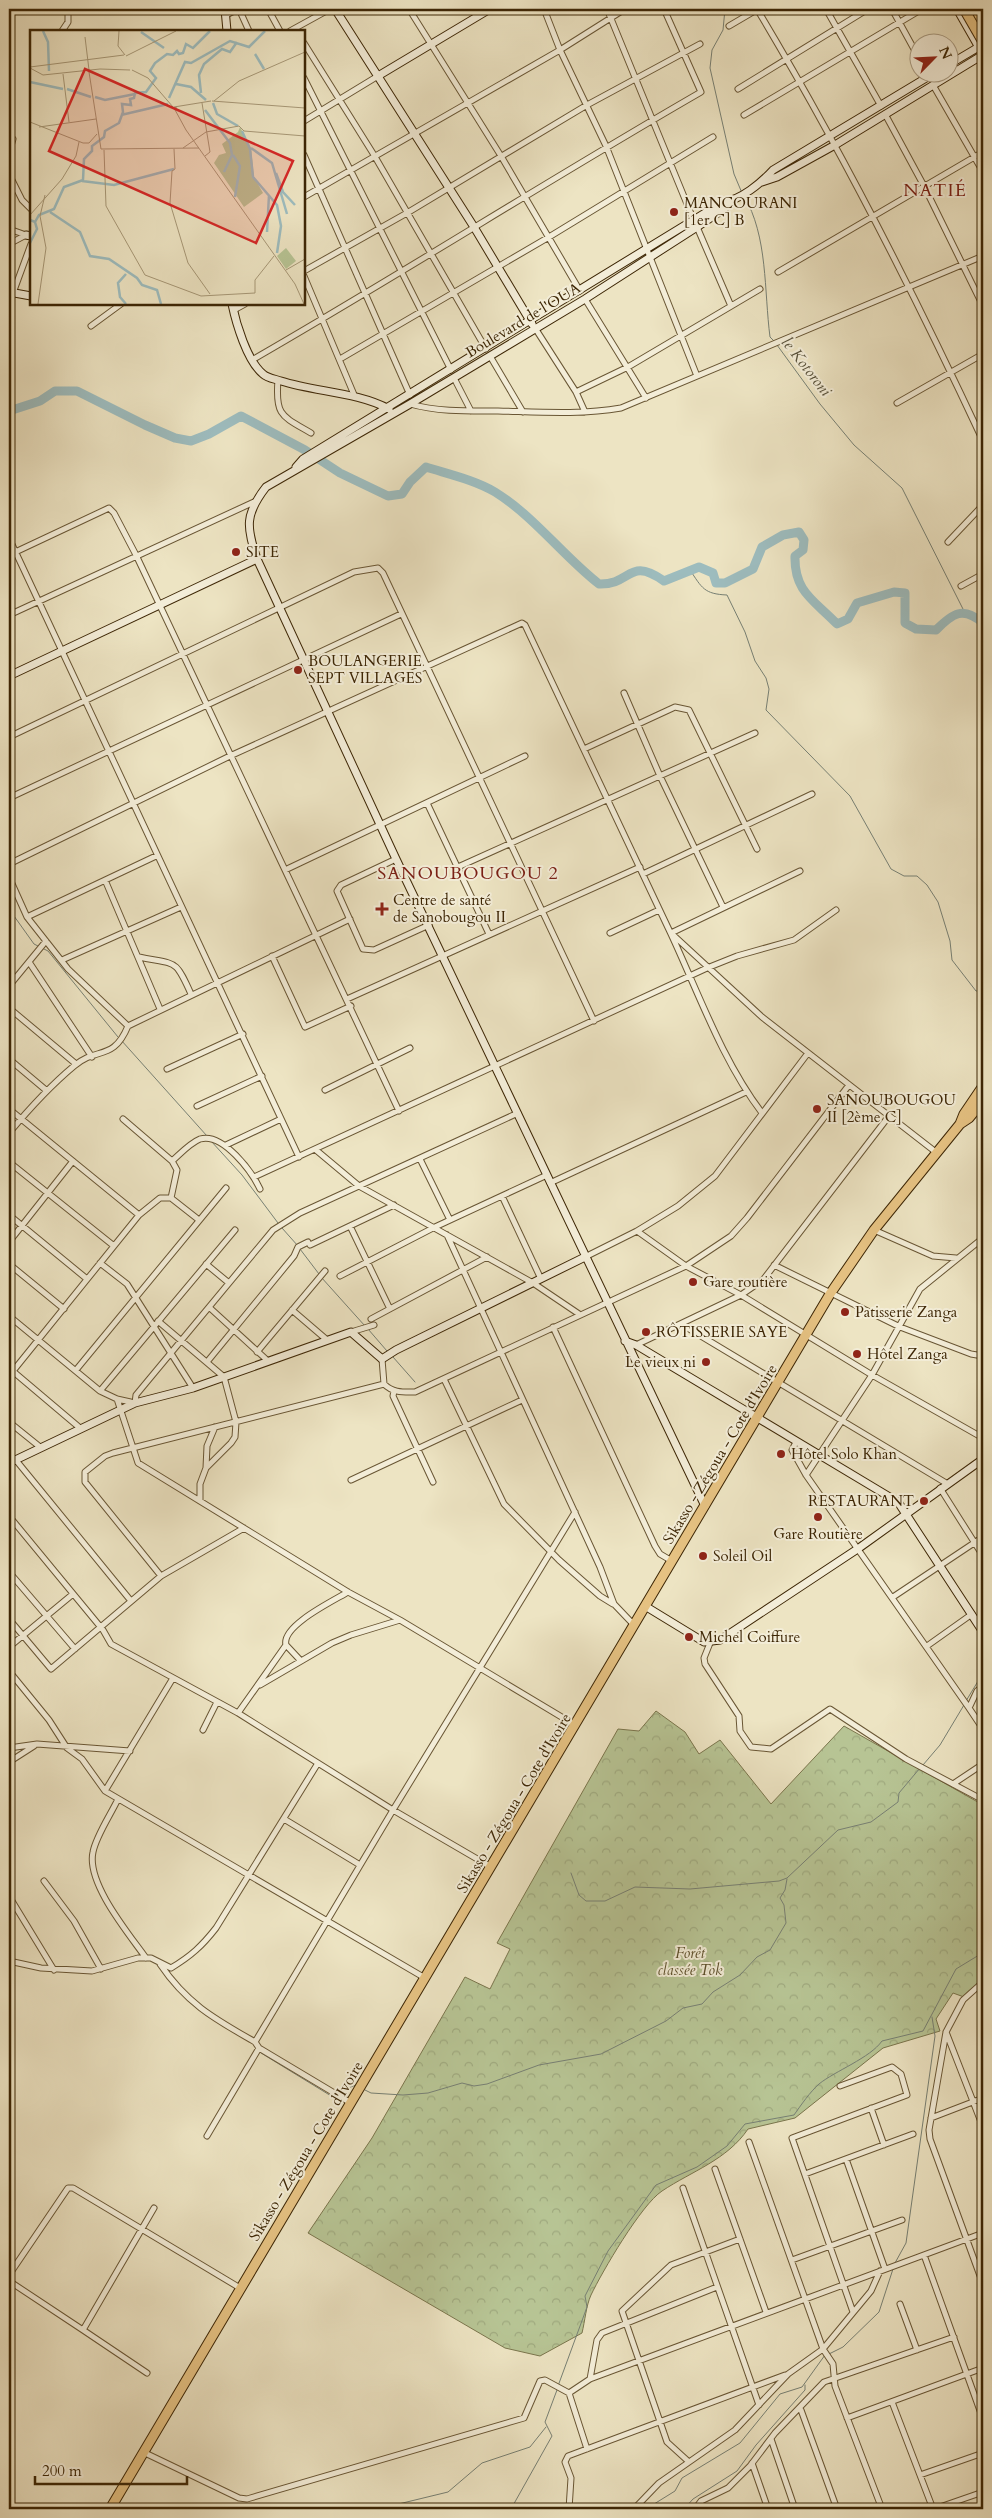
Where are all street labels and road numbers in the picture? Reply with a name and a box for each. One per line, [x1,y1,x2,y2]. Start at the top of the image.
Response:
street label: Boulevard de l'OUA [462,278,584,362]
street label: Sikasso - Zégoua - Cote d'Ivoire [658,1360,782,1548]
street label: Sikasso - Zégoua - Cote d'Ivoire [452,1709,576,1897]
street label: Sikasso - Zégoua - Cote d'Ivoire [244,2057,368,2245]

